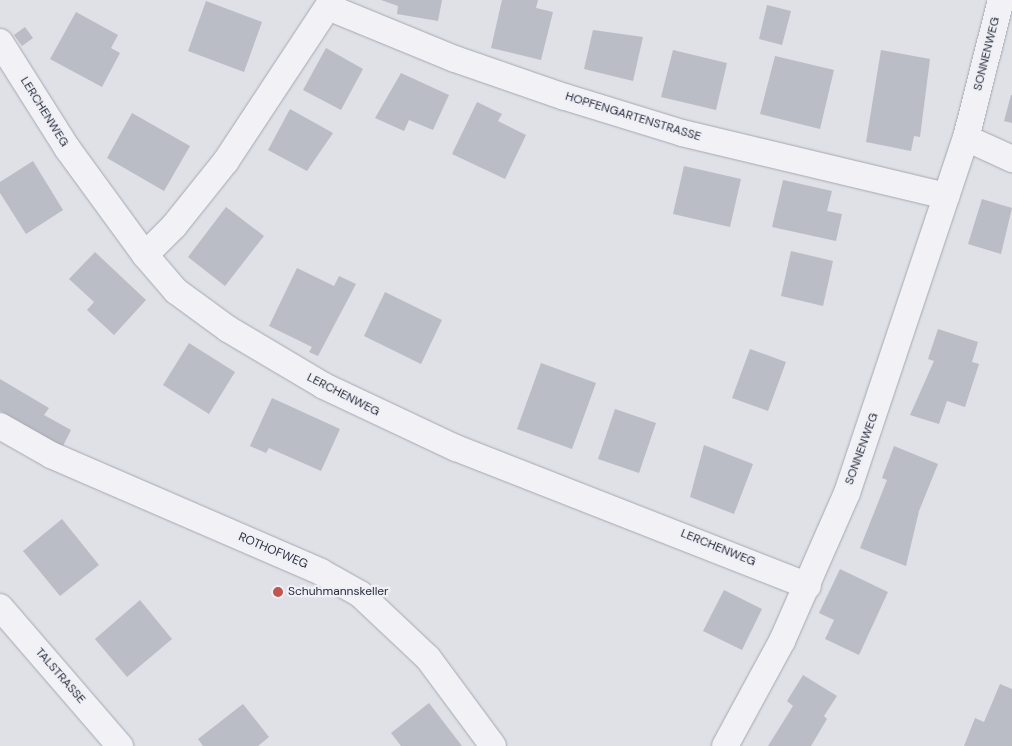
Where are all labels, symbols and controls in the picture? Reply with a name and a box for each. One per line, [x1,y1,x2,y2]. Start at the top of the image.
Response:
street label: SONNENWEG [971,16,1003,92]
street label: LERCHENWEG [17,74,71,150]
street label: HOPFENGARTENSTRASSE [563,89,703,145]
street label: LERCHENWEG [304,371,382,419]
street label: SONNENWEG [842,411,882,487]
street label: LERCHENWEG [678,526,758,570]
street label: ROTHOFWEG [236,530,310,572]
place label: Schuhmannskeller [288,585,389,599]
marker: Schuhmannskeller [272,586,284,598]
street label: TALSTRASSE [32,645,88,707]

